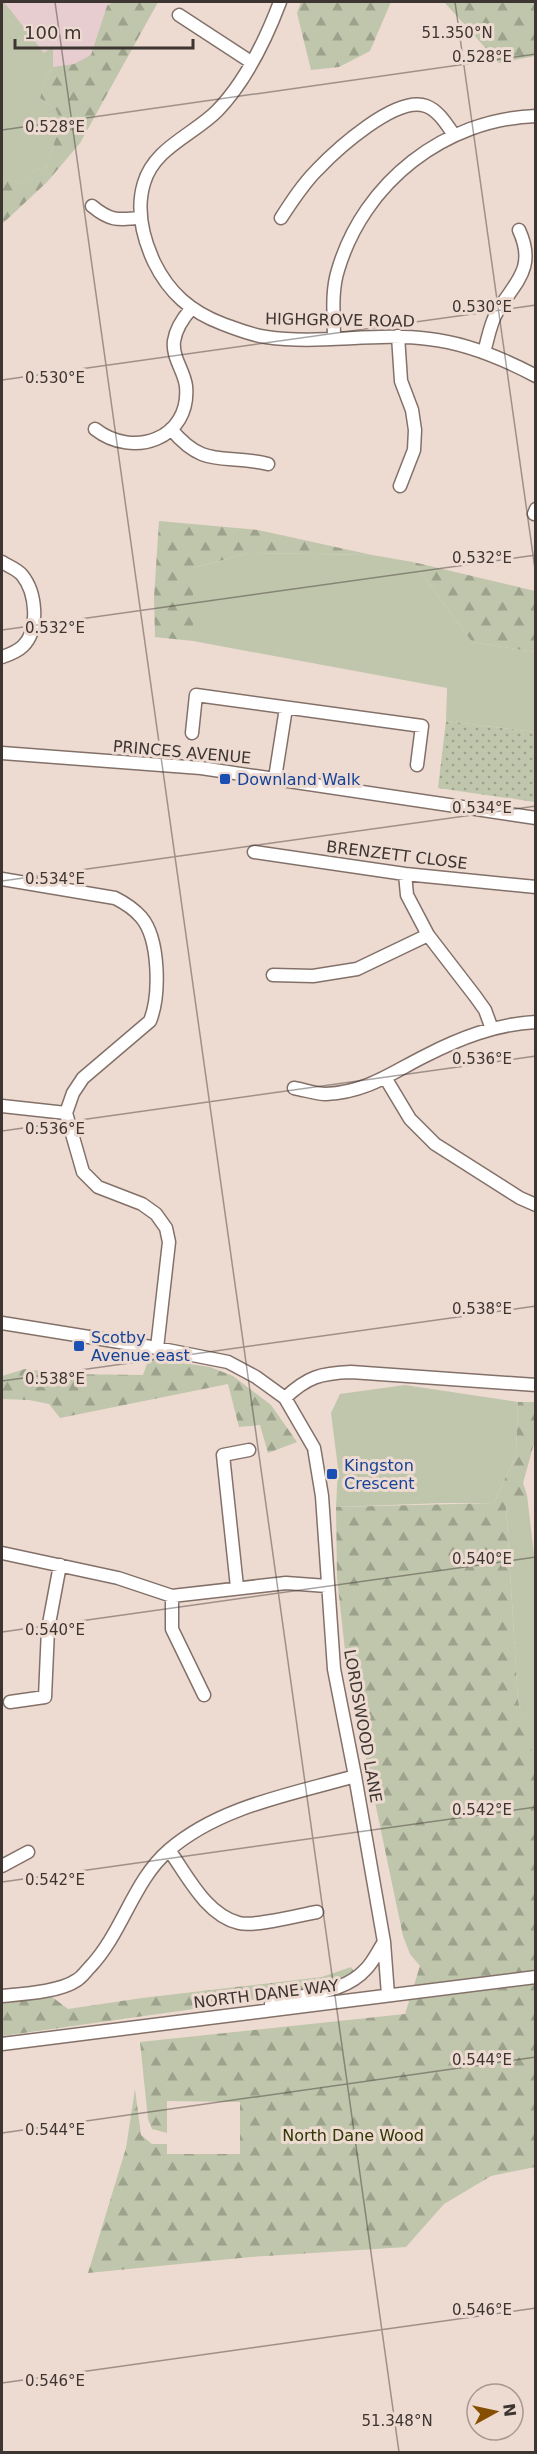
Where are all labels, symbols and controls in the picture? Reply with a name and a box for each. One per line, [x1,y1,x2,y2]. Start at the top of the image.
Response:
scale bar [15,12,194,50]
text: 100 m [24,22,82,43]
text: 51.350°N [421,24,493,42]
text: 0.528°E [452,48,512,66]
text: 0.528°E [25,118,85,136]
text: 0.530°E [452,298,512,316]
street label: HIGHGROVE ROAD [265,309,415,331]
text: 0.530°E [25,369,85,387]
text: 0.532°E [452,549,512,567]
text: 0.532°E [25,619,85,637]
street label: PRINCES AVENUE [112,736,252,768]
place label: Downland Walk [237,770,361,789]
marker: Downland Walk [218,772,232,786]
text: 0.534°E [452,799,512,817]
street label: BRENZETT CLOSE [325,837,469,873]
text: 0.534°E [25,870,85,888]
text: 0.536°E [452,1050,512,1068]
text: 0.536°E [25,1120,85,1138]
text: 0.538°E [452,1300,512,1318]
place label: Scotby Avenue east [91,1328,190,1365]
marker: Scotby Avenue east [72,1339,86,1353]
text: 0.538°E [25,1370,85,1388]
place label: Kingston Crescent [344,1456,415,1493]
marker: Kingston Crescent [325,1467,339,1481]
text: 0.540°E [452,1550,512,1568]
text: 0.540°E [25,1621,85,1639]
street label: LORDSWOOD LANE [340,1648,386,1804]
text: 0.542°E [452,1801,512,1819]
text: 0.542°E [25,1871,85,1889]
street label: NORTH DANE WAY [192,1976,340,2012]
text: 0.544°E [452,2051,512,2069]
text: 0.544°E [25,2121,85,2139]
park label: North Dane Wood [282,2126,424,2145]
text: 0.546°E [452,2301,512,2319]
text: 0.546°E [25,2372,85,2390]
north arrow [465,2382,525,2442]
text: N [499,2402,520,2418]
text: 51.348°N [361,2412,433,2430]

